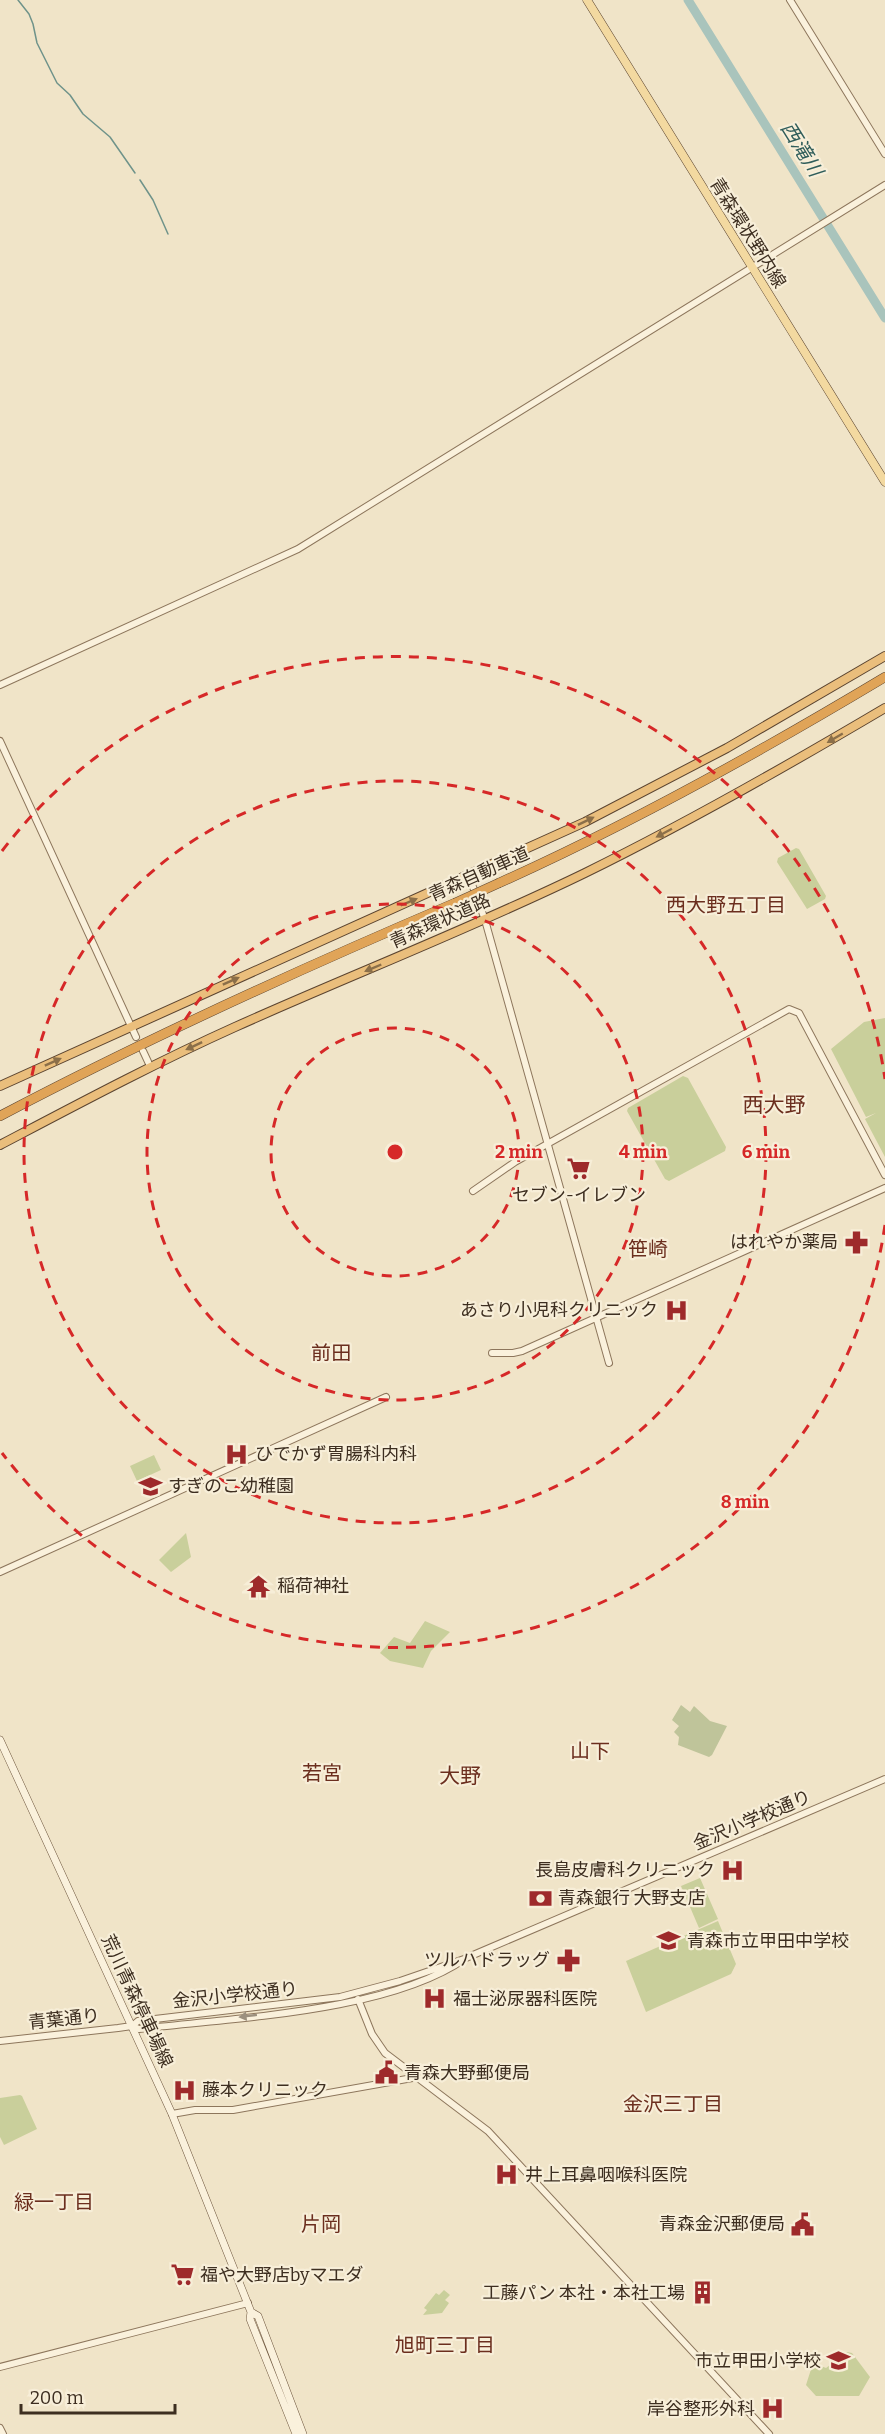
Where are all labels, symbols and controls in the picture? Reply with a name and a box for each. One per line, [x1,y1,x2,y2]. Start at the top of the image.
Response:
water label: 西滝川 [776,117,829,182]
street label: 青森環状野内線 [705,174,791,292]
one-way arrow [826,733,843,743]
one-way arrow [578,816,595,826]
one-way arrow [655,828,672,838]
street label: 青森自動車道 [425,842,533,906]
street label: 青森環状道路 [386,889,494,953]
district label: 西大野五丁目 [666,893,786,917]
one-way arrow [400,897,418,906]
one-way arrow [364,963,382,973]
one-way arrow [222,976,240,986]
one-way arrow [185,1041,203,1051]
one-way arrow [45,1058,62,1067]
district label: 西大野 [743,1092,806,1118]
text: 2 min [495,1141,543,1163]
text: 4 min [619,1141,668,1163]
text: 6 min [742,1141,791,1163]
centre of rings [385,1142,405,1162]
supermarket icon: セブン-イレブン [566,1156,592,1182]
place label: セブン-イレブン [512,1184,646,1206]
pharmacy icon: はれやか薬局 [843,1229,869,1255]
place label: はれやか薬局 [730,1231,838,1253]
district label: 笹崎 [628,1237,668,1261]
hospital icon: あさり小児科クリニック [663,1297,689,1323]
place label: あさり小児科クリニック [460,1299,658,1321]
district label: 前田 [311,1341,351,1365]
hospital icon: ひでかず胃腸科内科 [224,1441,250,1467]
place label: ひでかず胃腸科内科 [255,1443,417,1465]
school or university icon: すぎのこ幼稚園 [137,1473,163,1499]
place label: すぎのこ幼稚園 [168,1475,294,1497]
text: 8 min [721,1491,770,1513]
temple icon: 稲荷神社 [246,1573,272,1599]
place label: 稲荷神社 [277,1575,349,1597]
district label: 山下 [570,1739,610,1763]
district label: 若宮 [302,1761,342,1785]
district label: 大野 [439,1763,481,1789]
street label: 金沢小学校通り [690,1785,814,1855]
hospital icon: 長島皮膚科クリニック [720,1857,746,1883]
place label: 長島皮膚科クリニック [535,1859,715,1881]
bank icon: 青森銀行 大野支店 [527,1885,553,1911]
place label: 青森銀行 大野支店 [558,1887,706,1909]
school or university icon: 青森市立甲田中学校 [656,1928,682,1954]
place label: 青森市立甲田中学校 [687,1930,849,1952]
street label: 荒川青森停車場線 [97,1931,177,2071]
pharmacy icon: ツルハドラッグ [555,1947,581,1973]
place label: ツルハドラッグ [424,1949,550,1971]
street label: 金沢小学校通り [171,1977,299,2013]
hospital icon: 福士泌尿器科医院 [422,1986,448,2012]
place label: 福士泌尿器科医院 [453,1988,597,2010]
street label: 青葉通り [27,2004,101,2034]
one-way arrow [238,2012,257,2021]
public building icon: 青森大野郵便局 [373,2060,399,2086]
place label: 青森大野郵便局 [404,2062,530,2084]
hospital icon: 藤本クリニック [171,2077,197,2103]
place label: 藤本クリニック [202,2079,328,2101]
district label: 金沢三丁目 [623,2092,723,2116]
hospital icon: 井上耳鼻咽喉科医院 [494,2162,520,2188]
place label: 井上耳鼻咽喉科医院 [525,2164,687,2186]
district label: 緑一丁目 [14,2190,94,2214]
public building icon: 青森金沢郵便局 [790,2211,816,2237]
district label: 片岡 [301,2212,341,2236]
place label: 青森金沢郵便局 [659,2213,785,2235]
supermarket icon: 福や大野店byマエダ [169,2262,195,2288]
place label: 福や大野店byマエダ [200,2264,364,2286]
building icon: 工藤パン 本社・本社工場 [690,2280,716,2306]
place label: 工藤パン 本社・本社工場 [483,2282,685,2304]
district label: 旭町三丁目 [395,2333,495,2357]
school or university icon: 市立甲田小学校 [826,2348,852,2374]
place label: 市立甲田小学校 [695,2350,821,2372]
scale bar [21,2377,176,2415]
text: 200 m [30,2387,84,2409]
hospital icon: 岸谷整形外科 [760,2396,786,2422]
place label: 岸谷整形外科 [647,2398,755,2420]

